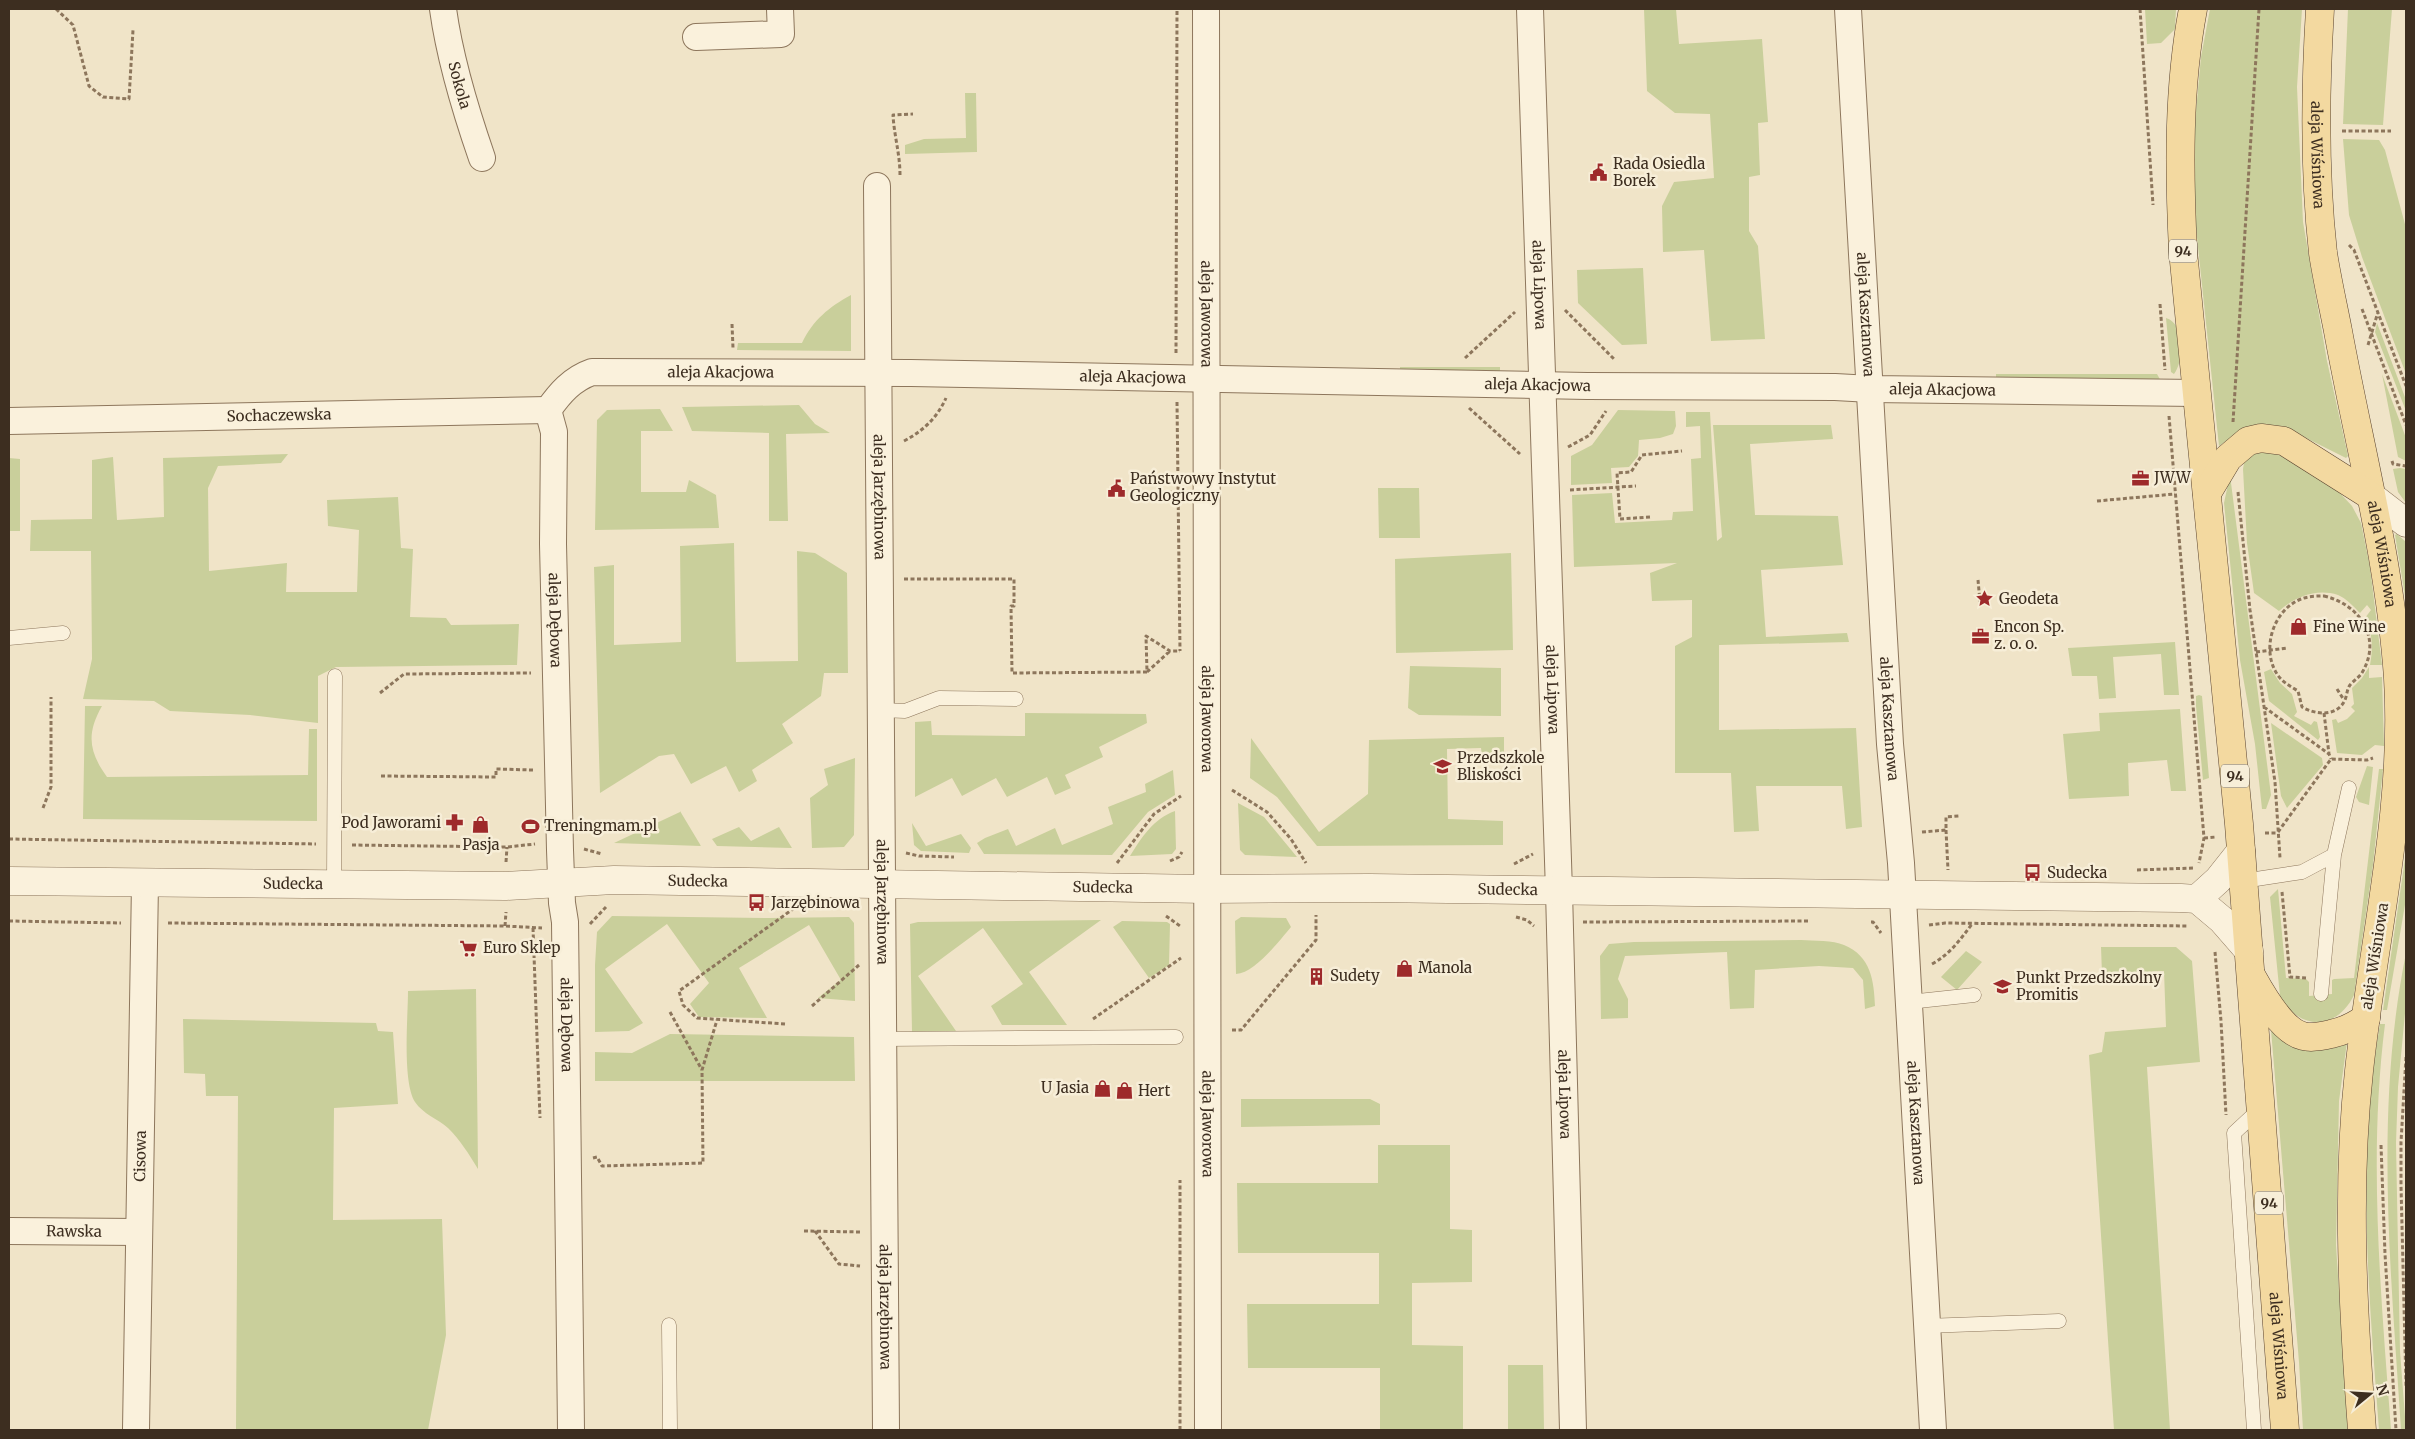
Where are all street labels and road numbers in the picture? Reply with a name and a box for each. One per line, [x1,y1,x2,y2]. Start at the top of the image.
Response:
street label: Sokola [444,60,475,111]
street label: aleja Wiśniowa [2307,101,2329,209]
street label: aleja Lipowa [1529,240,1551,330]
road number: 94 [2169,240,2197,262]
street label: aleja Kasztanowa [1853,252,1879,377]
street label: aleja Jaworowa [1197,261,1217,367]
street label: aleja Akacjowa [668,362,774,382]
street label: aleja Akacjowa [1079,366,1186,387]
street label: aleja Akacjowa [1484,374,1591,395]
street label: aleja Akacjowa [1889,379,1996,400]
street label: Sochaczewska [226,404,332,426]
street label: aleja Jarzębinowa [870,434,890,560]
street label: aleja Wiśniowa [2364,499,2401,608]
street label: aleja Dębowa [545,573,566,668]
street label: aleja Lipowa [1542,645,1564,735]
street label: aleja Kasztanowa [1876,656,1903,782]
street label: aleja Jaworowa [1198,666,1217,772]
road number: 94 [2221,764,2249,788]
street label: aleja Jarzębinowa [873,839,893,965]
street label: Sudecka [668,871,728,891]
street label: Sudecka [263,874,323,893]
street label: Sudecka [1072,877,1133,897]
street label: Sudecka [1477,879,1538,899]
street label: aleja Wiśniowa [2357,901,2392,1011]
street label: aleja Dębowa [557,977,577,1072]
street label: aleja Lipowa [1554,1049,1575,1139]
street label: aleja Kasztanowa [1903,1060,1929,1186]
street label: aleja Jaworowa [1198,1071,1218,1177]
street label: Cisowa [130,1130,150,1182]
road number: 94 [2255,1192,2283,1214]
street label: Rawska [46,1221,102,1241]
street label: aleja Jarzębinowa [876,1244,896,1370]
street label: aleja Wiśniowa [2266,1291,2293,1400]

